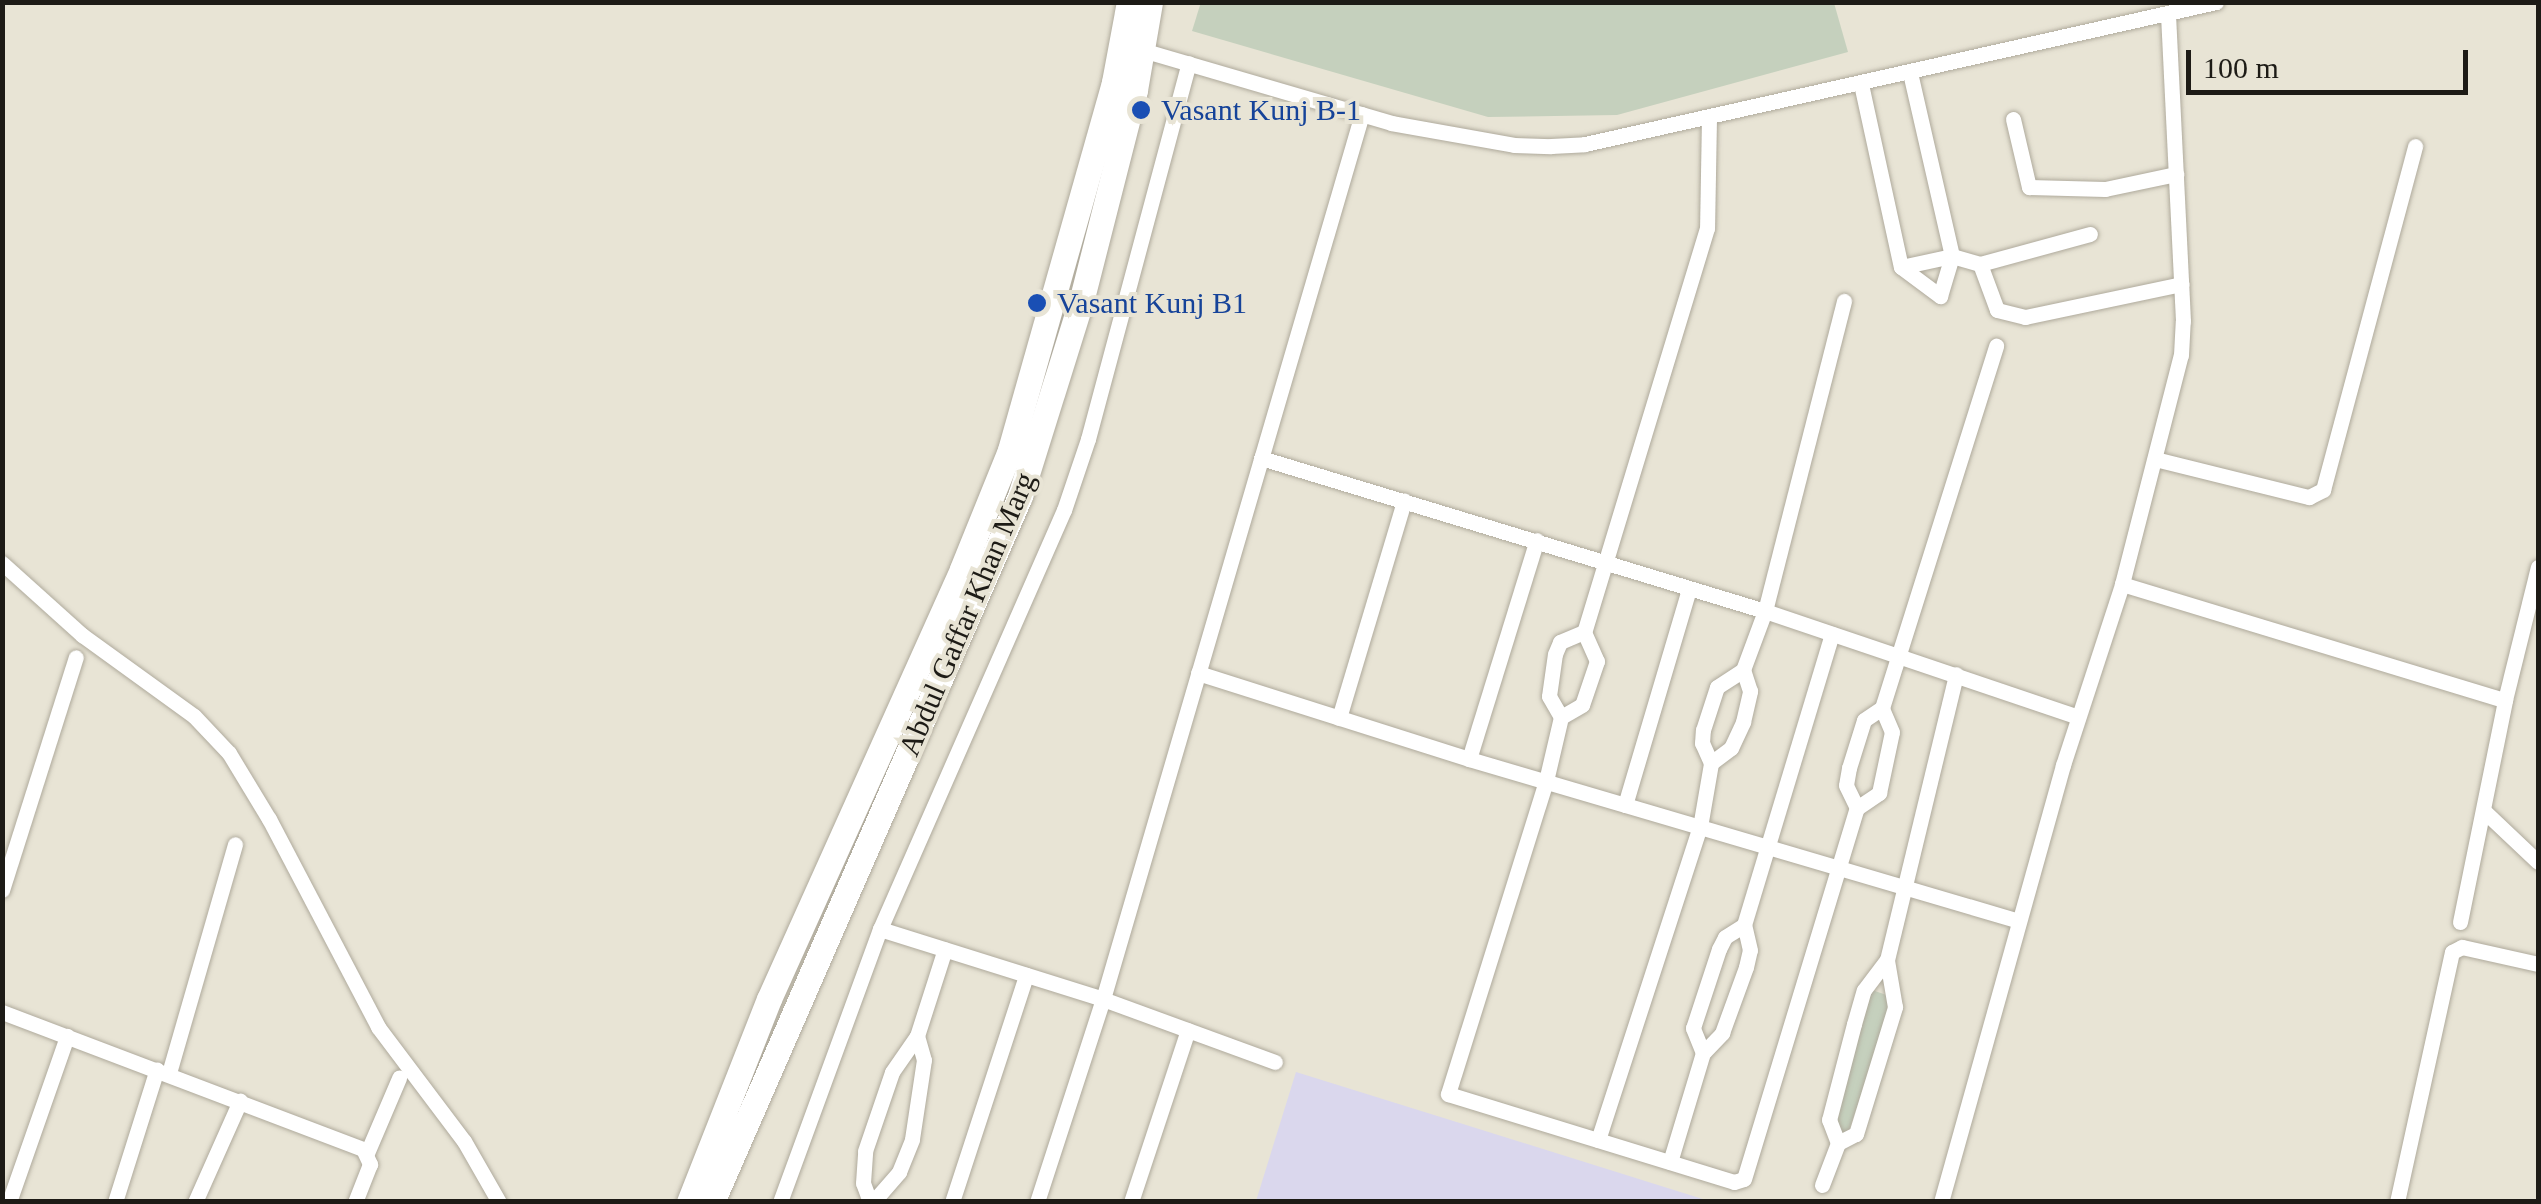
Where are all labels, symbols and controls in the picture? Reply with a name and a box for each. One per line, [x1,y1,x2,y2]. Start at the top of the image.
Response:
scale bar [2191,30,2474,92]
text: 100 m [2203,51,2279,84]
place label: Vasant Kunj B-1 [1161,92,1381,128]
marker: Vasant Kunj B-1 [1130,99,1152,121]
place label: Vasant Kunj B1 [1057,285,1267,321]
marker: Vasant Kunj B1 [1026,292,1048,314]
street label: Abdul Gaffar Khan Marg [884,450,1050,778]

